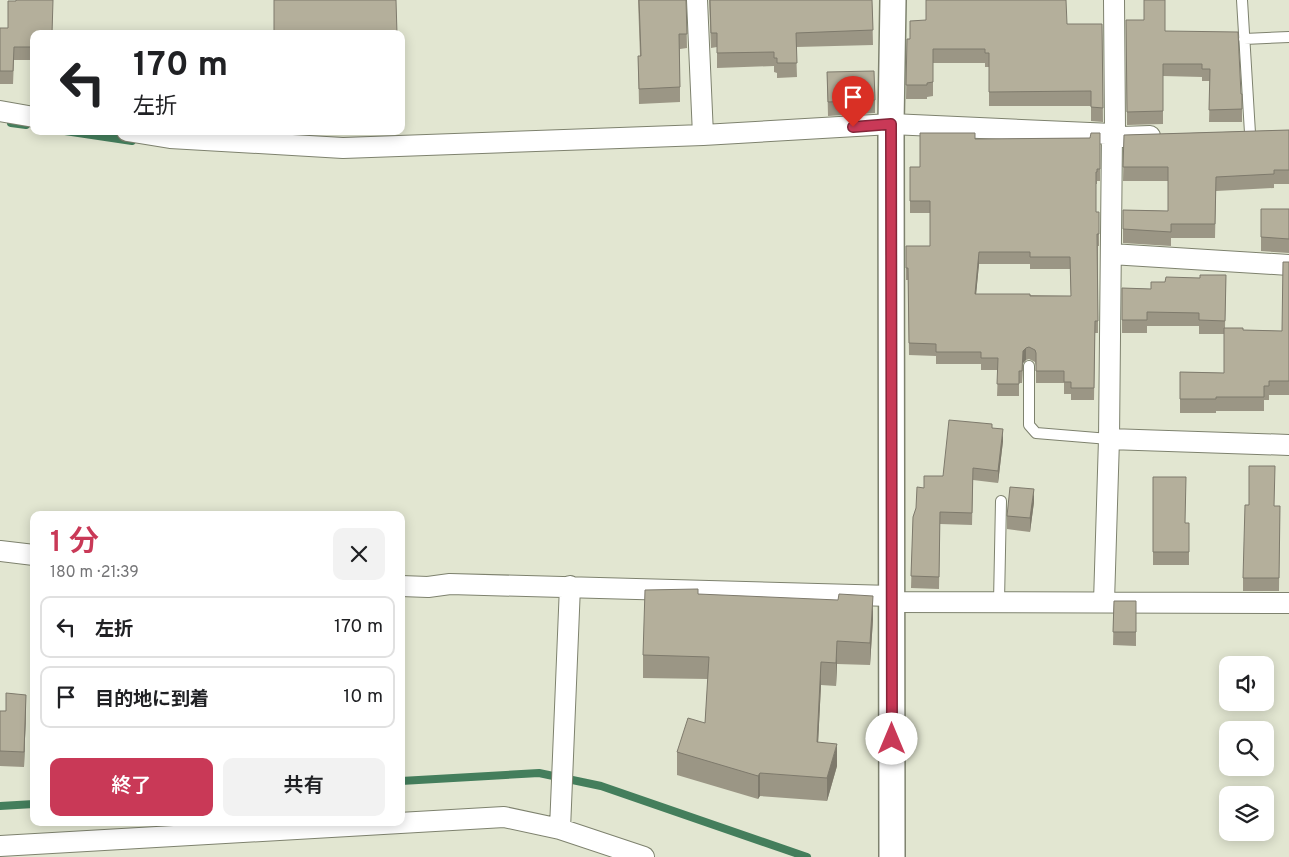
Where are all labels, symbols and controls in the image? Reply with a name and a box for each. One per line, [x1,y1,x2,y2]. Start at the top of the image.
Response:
text: 170 m [133,44,228,88]
icon: left [50,50,115,115]
pin [832,76,874,127]
icon: arrive [839,83,867,111]
text: 左折 [133,94,177,121]
text: 1 分 [50,525,99,562]
button: close [333,528,385,580]
text: 180 m · 21:39 [50,563,139,583]
icon: left [52,613,80,641]
text: 170 m [334,615,383,639]
text: 左折 [95,618,133,642]
map controls [1219,656,1274,841]
button: sound [1219,656,1274,711]
icon: arrive [52,683,80,711]
text: 10 m [343,685,383,709]
text: 目的地に到着 [95,688,209,712]
position arrow [865,712,917,764]
button: search [1219,721,1274,776]
button: 終了 [50,758,213,816]
button: 共有 [223,758,385,816]
button: layers [1219,786,1274,841]

